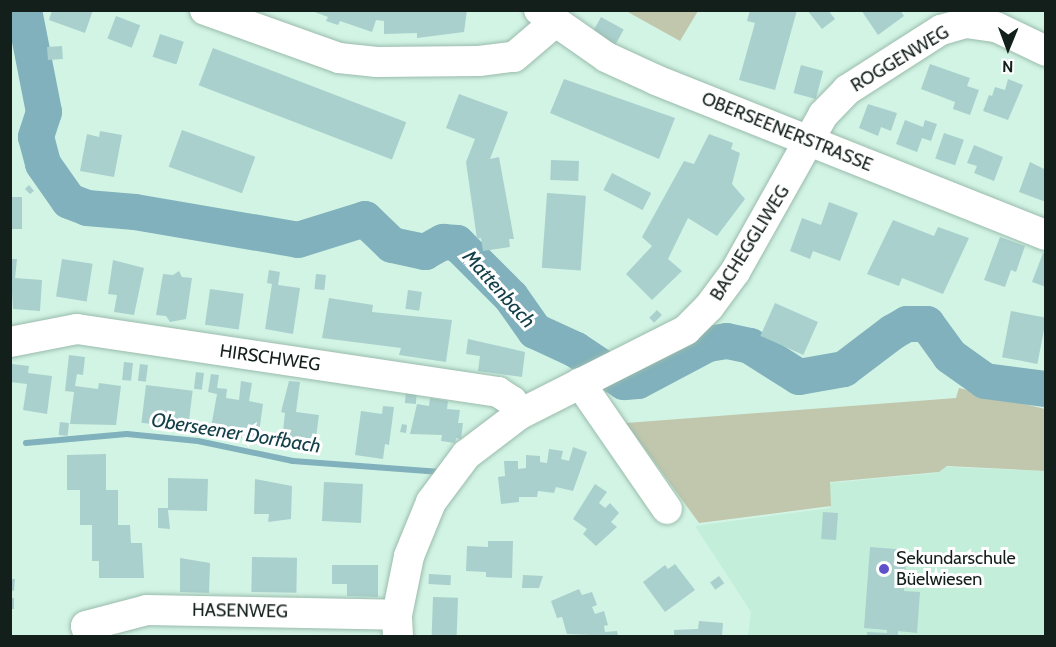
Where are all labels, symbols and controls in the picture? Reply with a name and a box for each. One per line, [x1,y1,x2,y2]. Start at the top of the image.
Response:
north arrow [978,18,1038,78]
street label: ROGGENWEG [847,21,953,97]
text: N [1002,57,1013,76]
street label: OBERSEENERSTRASSE [698,88,876,176]
street label: BACHEGGLIWEG [706,181,794,305]
water label: Mattenbach [458,245,540,333]
street label: HIRSCHWEG [218,340,322,376]
water label: Oberseener Dorfbach [150,408,322,458]
place label: Sekundarschule Büelwiesen [896,548,1016,590]
marker: Sekundarschule Büelwiesen [877,562,891,576]
street label: HASENWEG [192,599,288,623]

